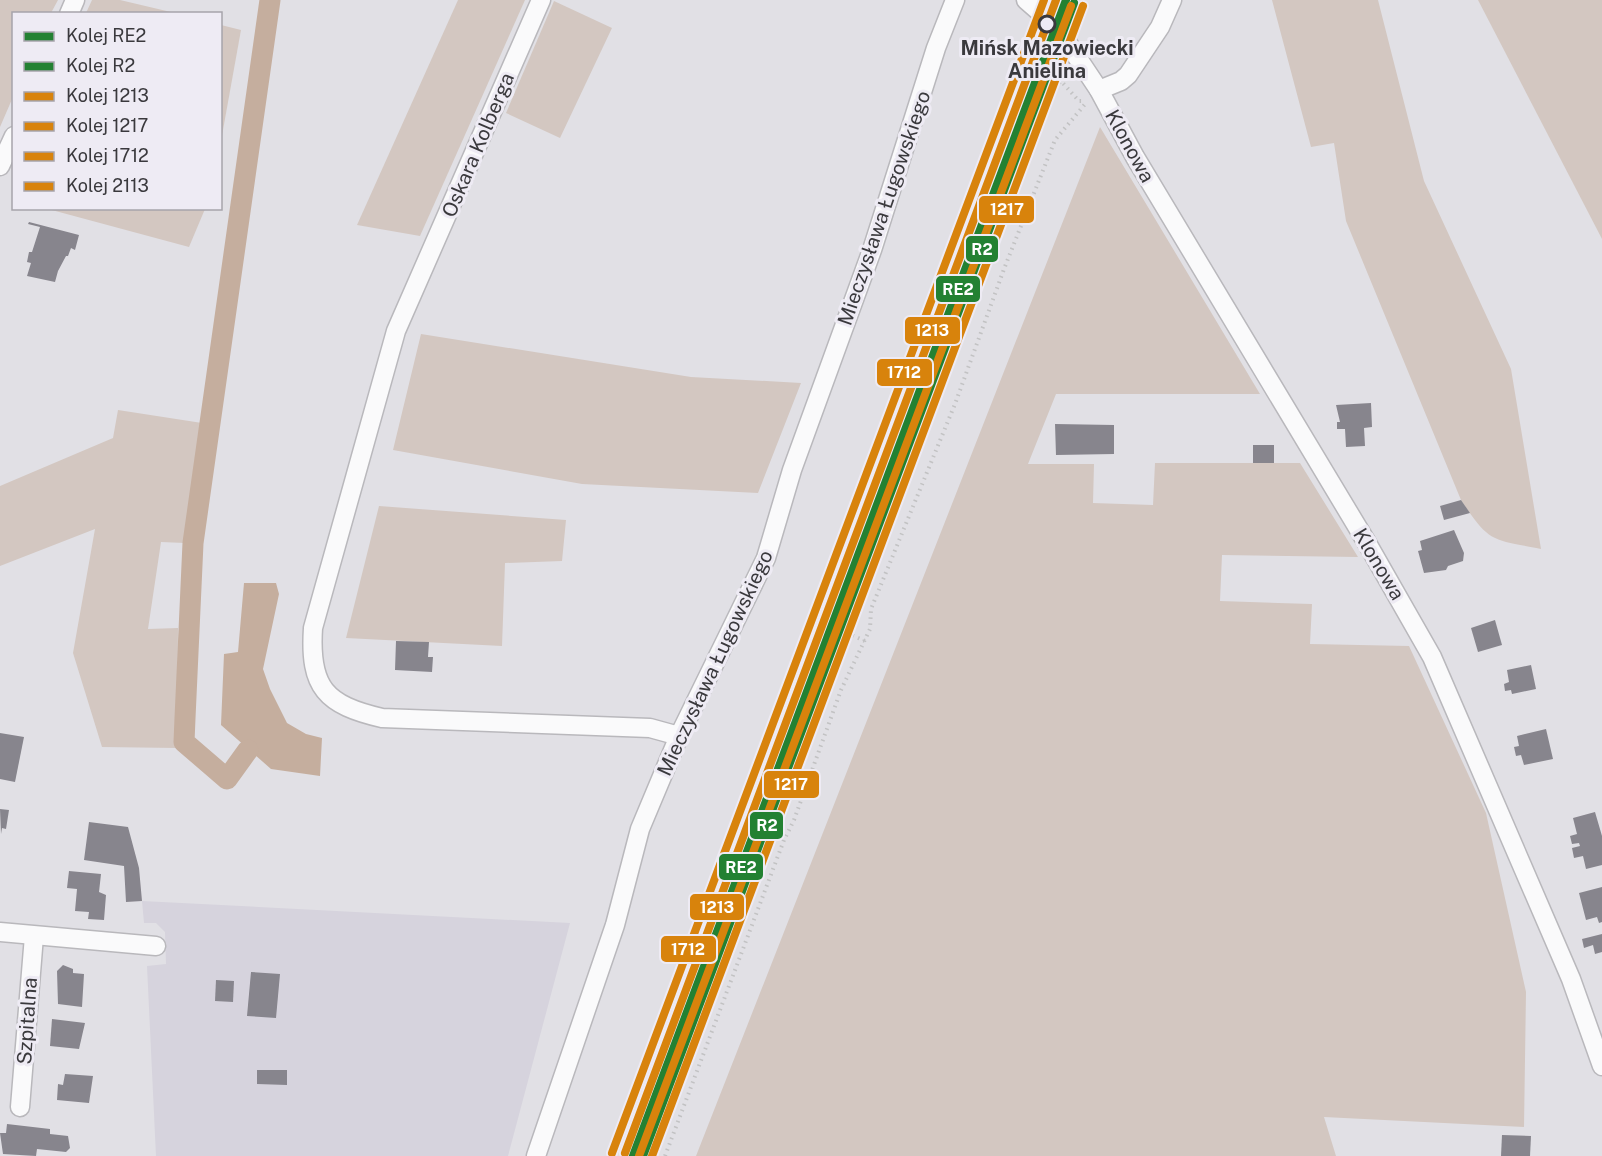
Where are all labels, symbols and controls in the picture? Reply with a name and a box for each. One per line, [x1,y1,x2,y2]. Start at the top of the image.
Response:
legend [12,12,222,210]
marker: Mińsk Mazowiecki Anielina [1038,15,1056,33]
text: Kolej RE2 [66,25,146,46]
place label: Mińsk Mazowiecki Anielina [960,36,1134,83]
text: Kolej R2 [66,55,135,76]
street label: Oskara Kolberga [437,69,519,221]
text: Kolej 1213 [66,85,149,106]
street label: Mieczysława Ługowskiego [833,88,935,328]
street label: Klonowa [1100,105,1160,187]
text: Kolej 1217 [66,115,148,136]
text: Kolej 1712 [66,145,149,166]
text: Kolej 2113 [66,175,149,196]
line badge: 1217 [978,195,1035,224]
text: 1217 [990,200,1024,219]
line badge: R2 [965,235,999,263]
text: R2 [971,240,993,259]
line badge: RE2 [935,275,981,303]
text: RE2 [942,280,974,299]
line badge: 1213 [904,316,961,345]
text: 1213 [915,321,949,340]
line badge: 1712 [876,358,933,387]
text: 1712 [887,363,921,382]
street label: Klonowa [1348,524,1410,604]
street label: Mieczysława Ługowskiego [652,546,778,780]
line badge: 1217 [763,770,820,799]
text: 1217 [774,775,808,794]
line badge: R2 [749,811,784,840]
text: R2 [756,816,778,835]
line badge: RE2 [718,853,764,881]
text: RE2 [725,858,757,877]
line badge: 1213 [689,893,745,921]
text: 1213 [700,898,734,917]
line badge: 1712 [660,935,717,963]
text: 1712 [671,940,705,959]
street label: Szpitalna [12,977,42,1065]

